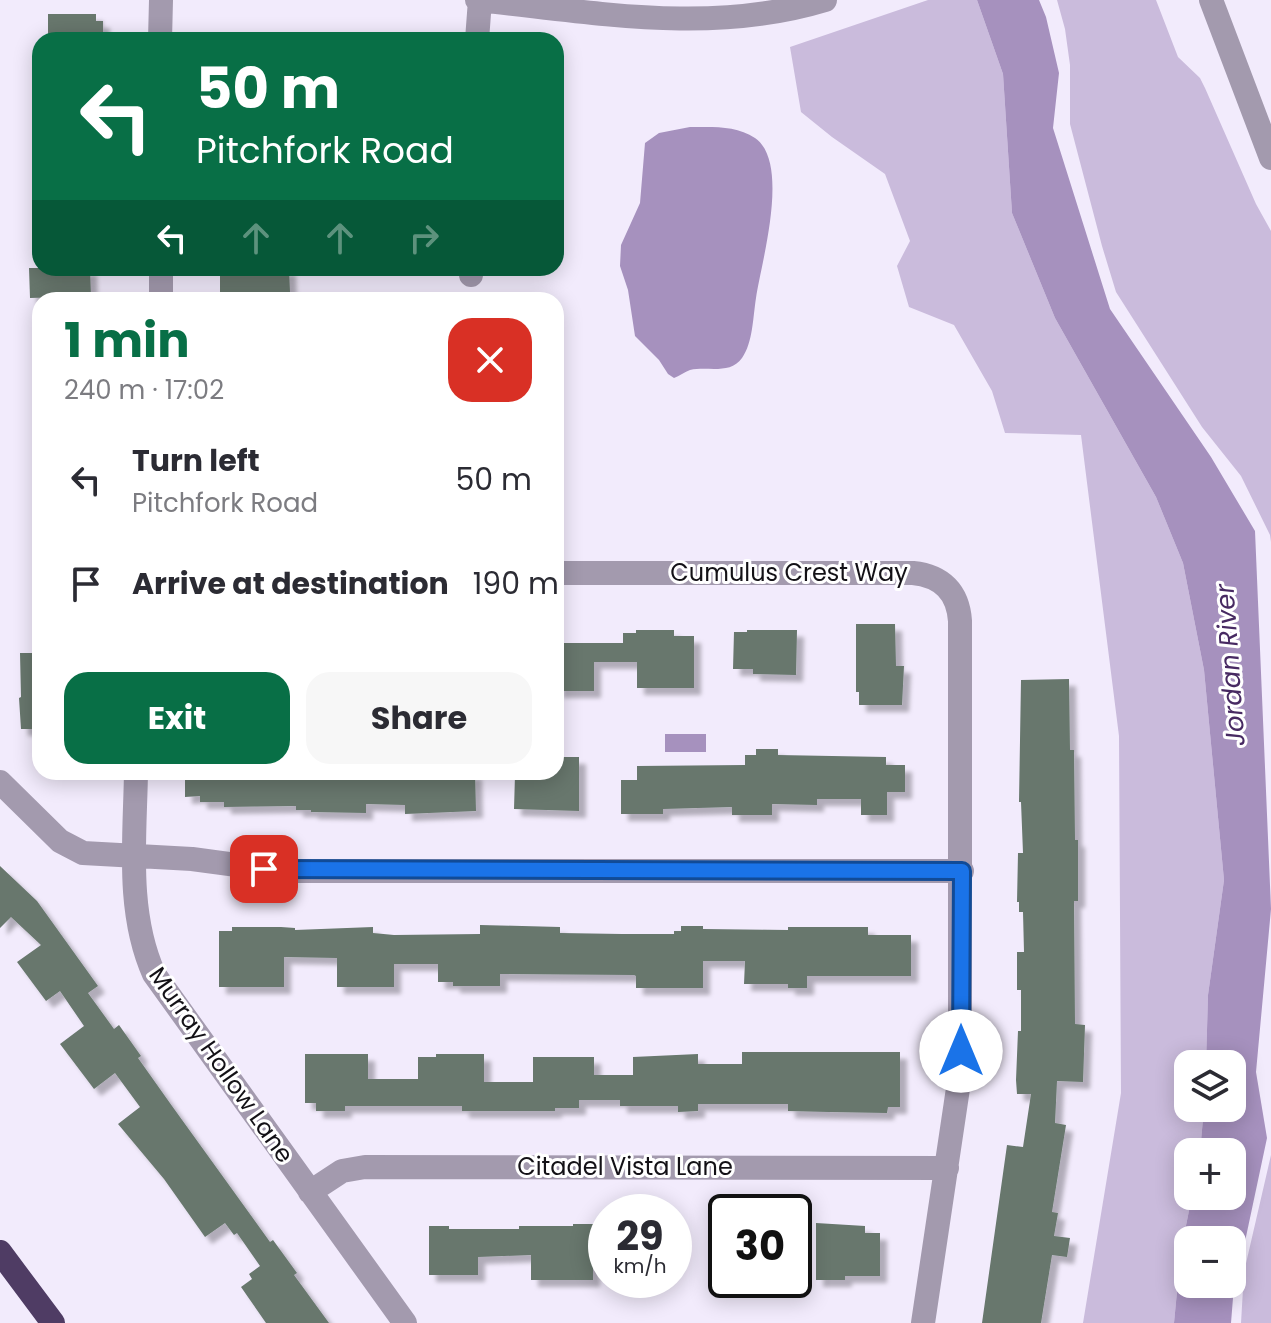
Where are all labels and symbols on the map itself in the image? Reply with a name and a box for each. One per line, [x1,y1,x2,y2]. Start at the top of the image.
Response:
street label: Cumulus Crest Way [670,556,908,589]
water label: Jordan River [1206,582,1254,747]
pin [230,835,298,903]
street label: Murray Hollow Lane [141,960,302,1169]
position arrow [919,1009,1003,1093]
street label: Citadel Vista Lane [517,1150,733,1183]
speed limit sign: 30 [708,1194,812,1298]

